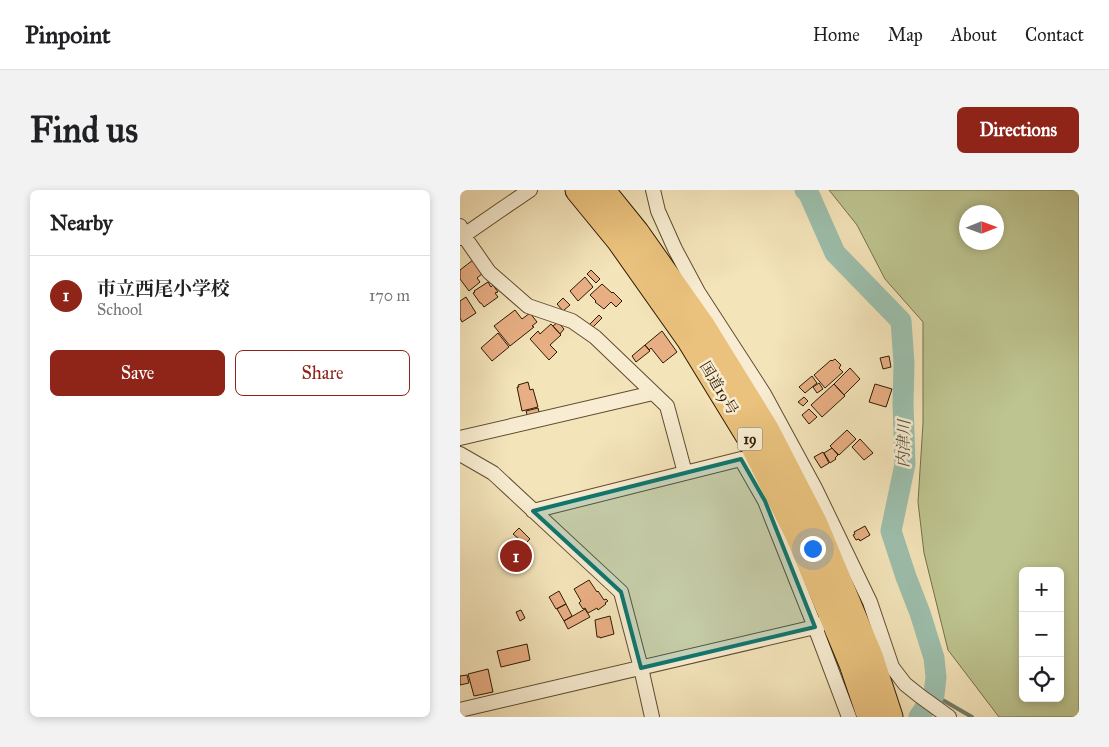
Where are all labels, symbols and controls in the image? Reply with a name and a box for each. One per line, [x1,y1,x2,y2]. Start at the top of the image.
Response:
text: Pinpoint [25,20,111,50]
text: Home [813,24,860,46]
text: Map [888,24,923,46]
text: About [951,24,997,46]
text: Contact [1025,24,1084,46]
button: Directions [957,107,1079,153]
text: Find us [30,109,138,152]
north arrow [959,205,1004,250]
text: Nearby [50,210,113,236]
text: 市立西尾小学校 [97,277,230,300]
text: 1 [63,286,69,305]
text: 170 m [369,286,410,305]
text: School [97,300,142,319]
button: Save [50,350,225,396]
button: Share [235,350,410,396]
street label: 国道19号 [696,358,742,418]
water label: 内津川 [894,418,913,468]
road number: 19 [738,428,762,450]
your location [800,536,826,562]
pin: 1 [500,537,532,575]
map controls [1019,567,1064,702]
button: + [1019,567,1064,612]
button: − [1019,612,1064,657]
button: locate [1019,657,1064,702]

